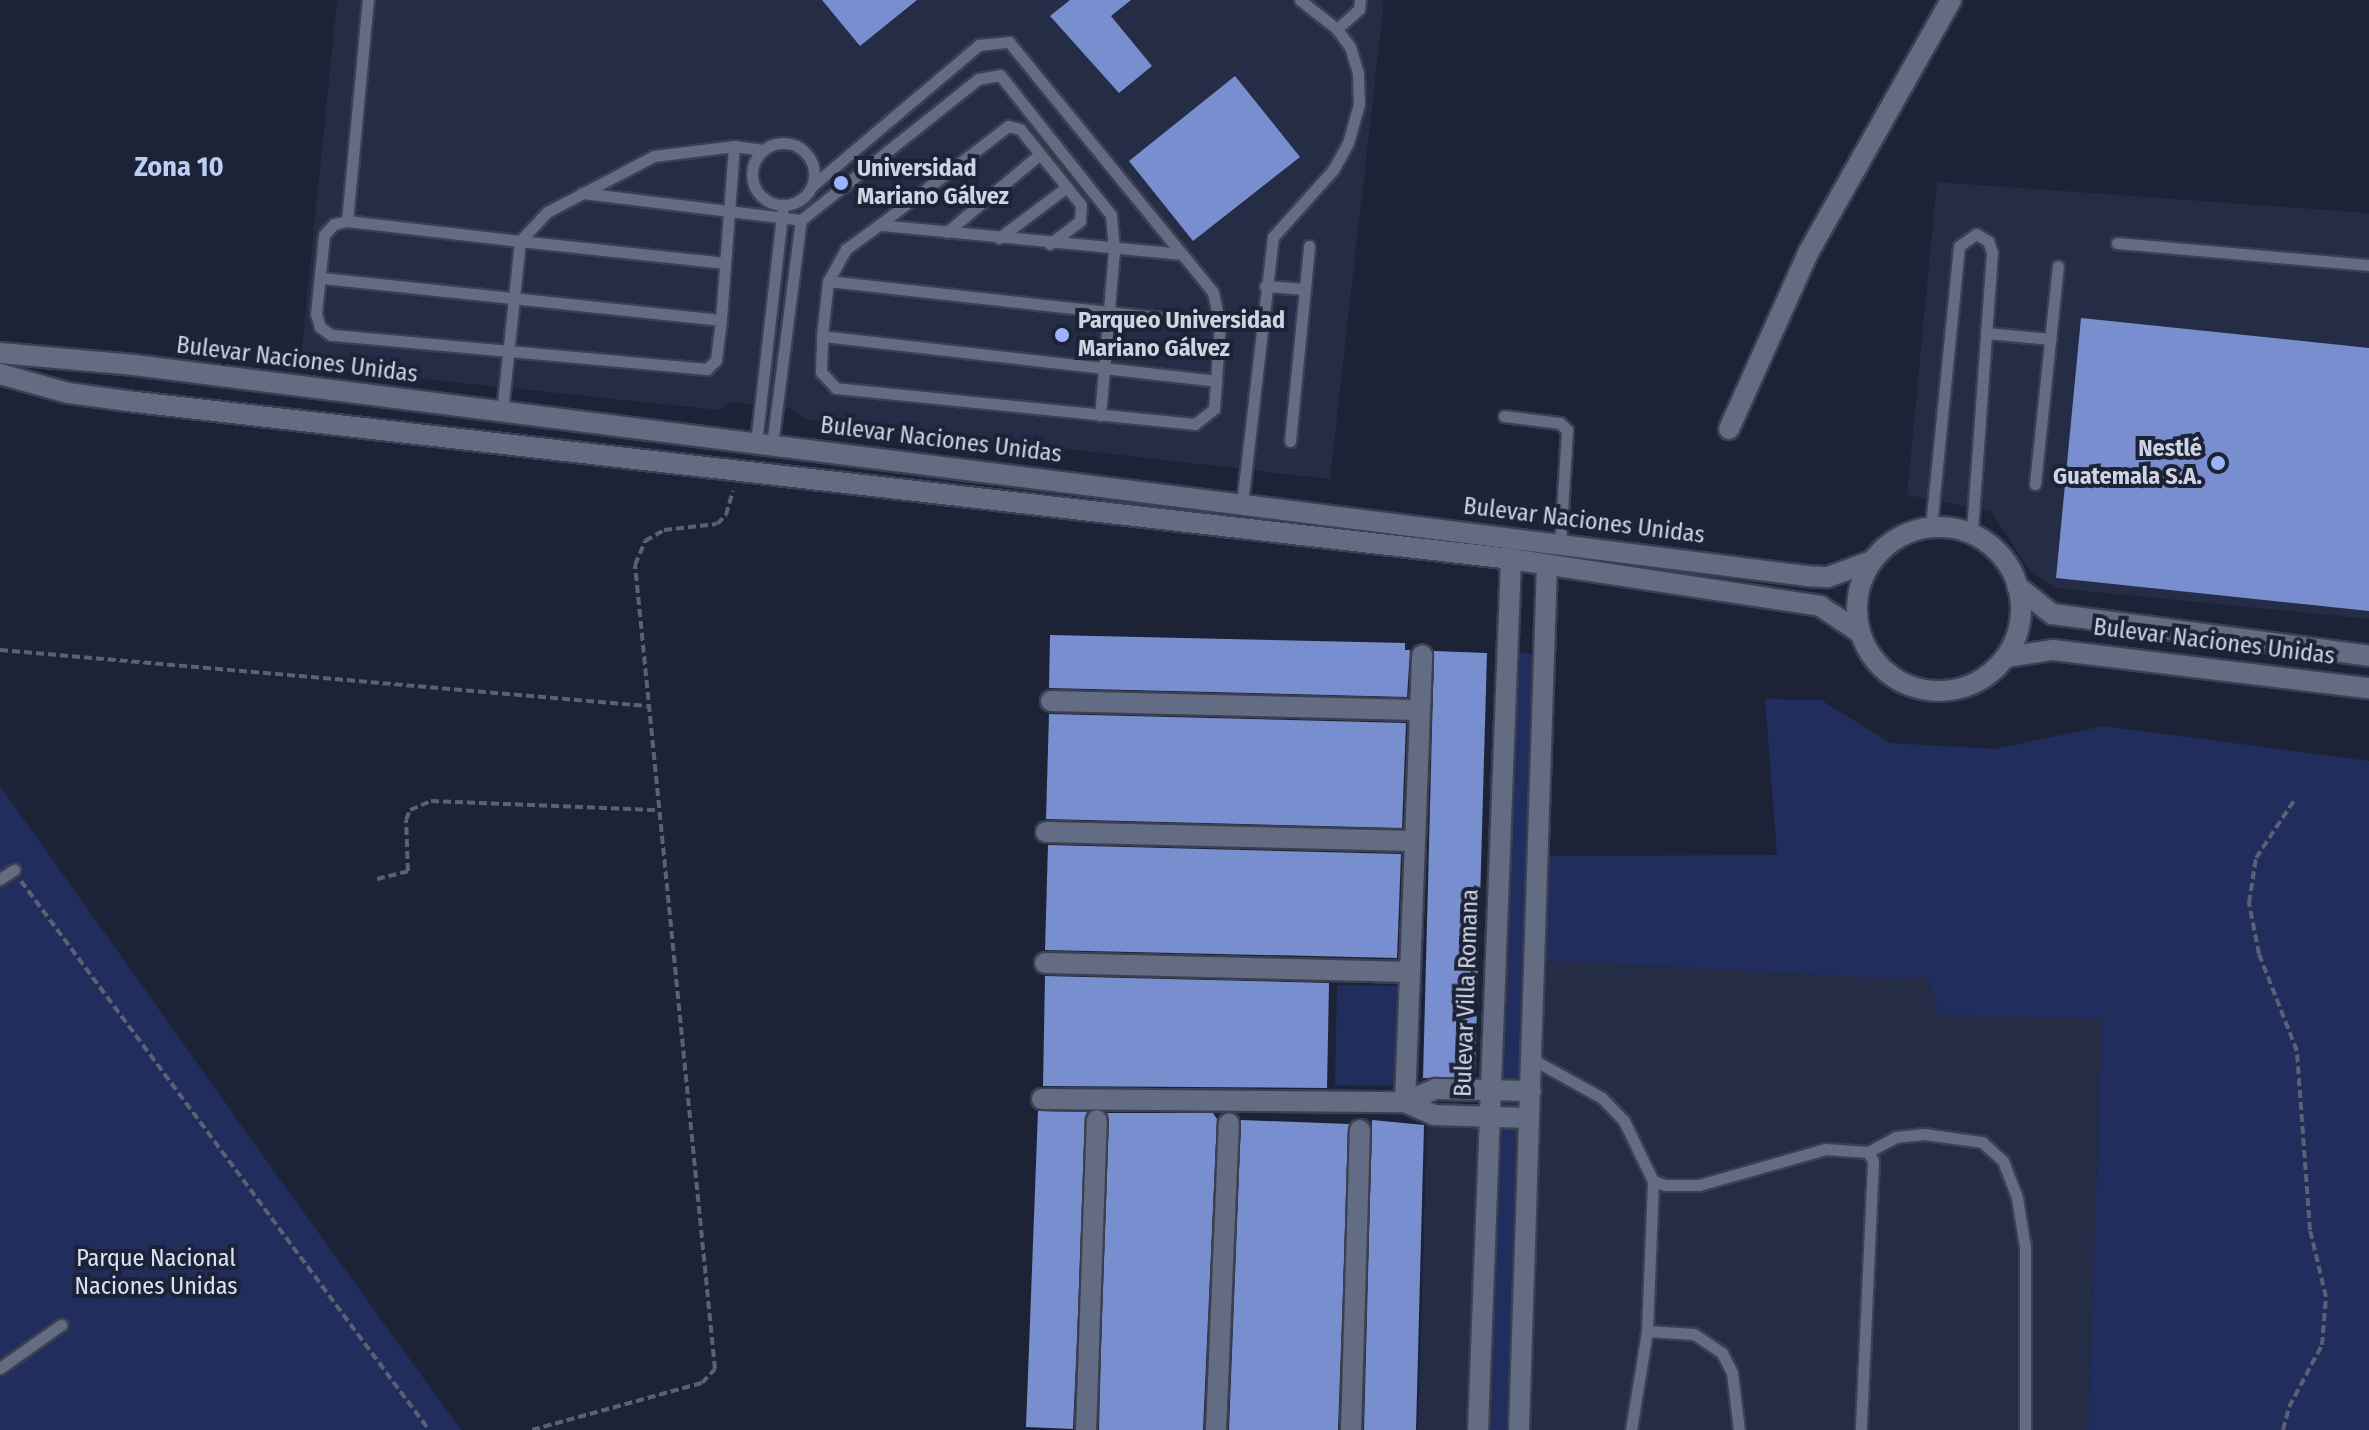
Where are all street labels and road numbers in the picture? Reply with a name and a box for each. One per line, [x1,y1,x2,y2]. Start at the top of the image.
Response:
street label: Bulevar Naciones Unidas [175,331,419,389]
street label: Bulevar Naciones Unidas [819,411,1063,469]
street label: Bulevar Naciones Unidas [1462,492,1706,550]
street label: Bulevar Naciones Unidas [2092,613,2336,671]
street label: Bulevar Villa Romana [1449,889,1485,1097]

